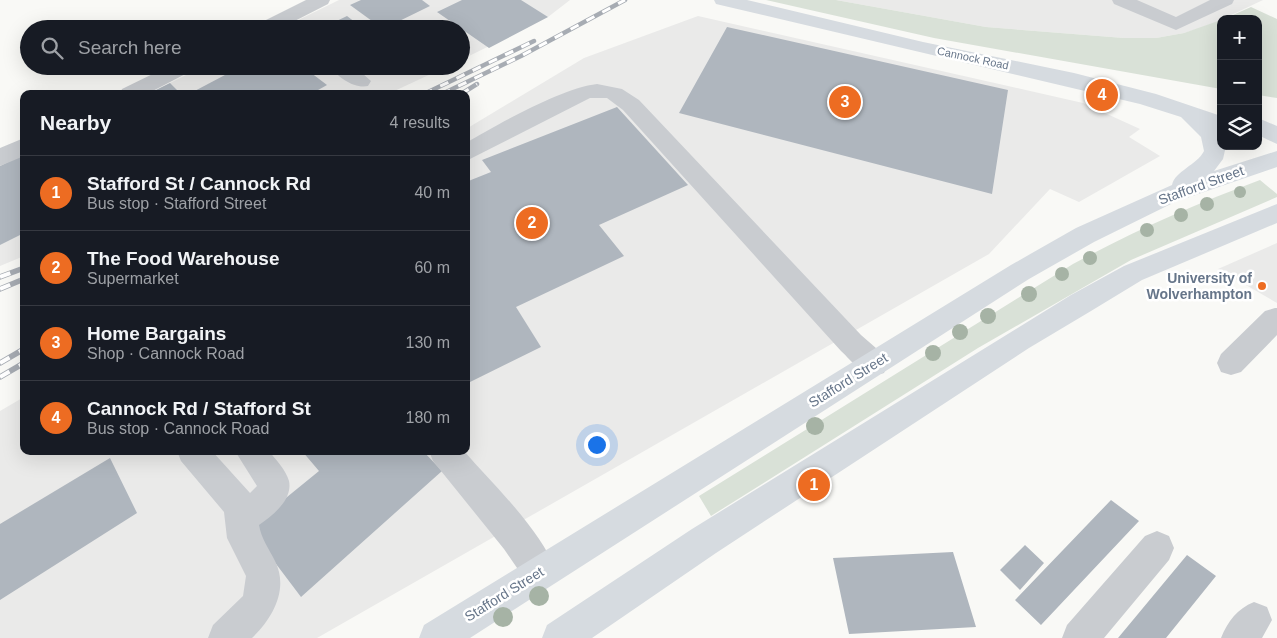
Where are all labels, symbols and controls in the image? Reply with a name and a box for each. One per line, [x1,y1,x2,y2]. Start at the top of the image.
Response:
map controls [1217,15,1262,150]
button: + [1217,15,1262,60]
search box [20,20,470,75]
icon: search [38,34,66,62]
text: Search here [78,37,182,58]
street label: Cannock Road [936,45,1010,71]
button: − [1217,60,1262,105]
pin: 4 [1086,76,1118,114]
pin: 3 [829,83,861,121]
button: layers [1217,105,1262,150]
text: Nearby [40,111,111,134]
text: 4 results [390,114,450,131]
street label: Stafford Street [1156,162,1246,208]
text: Stafford St / Cannock Rd [87,173,311,194]
text: 1 [52,184,60,201]
text: 40 m [414,184,450,201]
text: Bus stop · Stafford Street [87,195,266,212]
pin: 2 [516,204,548,242]
text: The Food Warehouse [87,248,279,269]
text: 2 [52,259,60,276]
text: 60 m [414,259,450,276]
text: Supermarket [87,270,179,287]
place label: University of Wolverhampton [1146,270,1252,302]
marker: University of Wolverhampton [1256,280,1268,292]
text: Home Bargains [87,323,226,344]
text: 3 [52,334,60,351]
text: 130 m [406,334,450,351]
text: Shop · Cannock Road [87,345,244,362]
street label: Stafford Street [806,349,891,411]
text: Cannock Rd / Stafford St [87,398,311,419]
text: 4 [52,409,60,426]
text: 180 m [406,409,450,426]
text: Bus stop · Cannock Road [87,420,269,437]
your location [584,432,610,458]
pin: 1 [798,466,830,504]
street label: Stafford Street [462,563,547,625]

